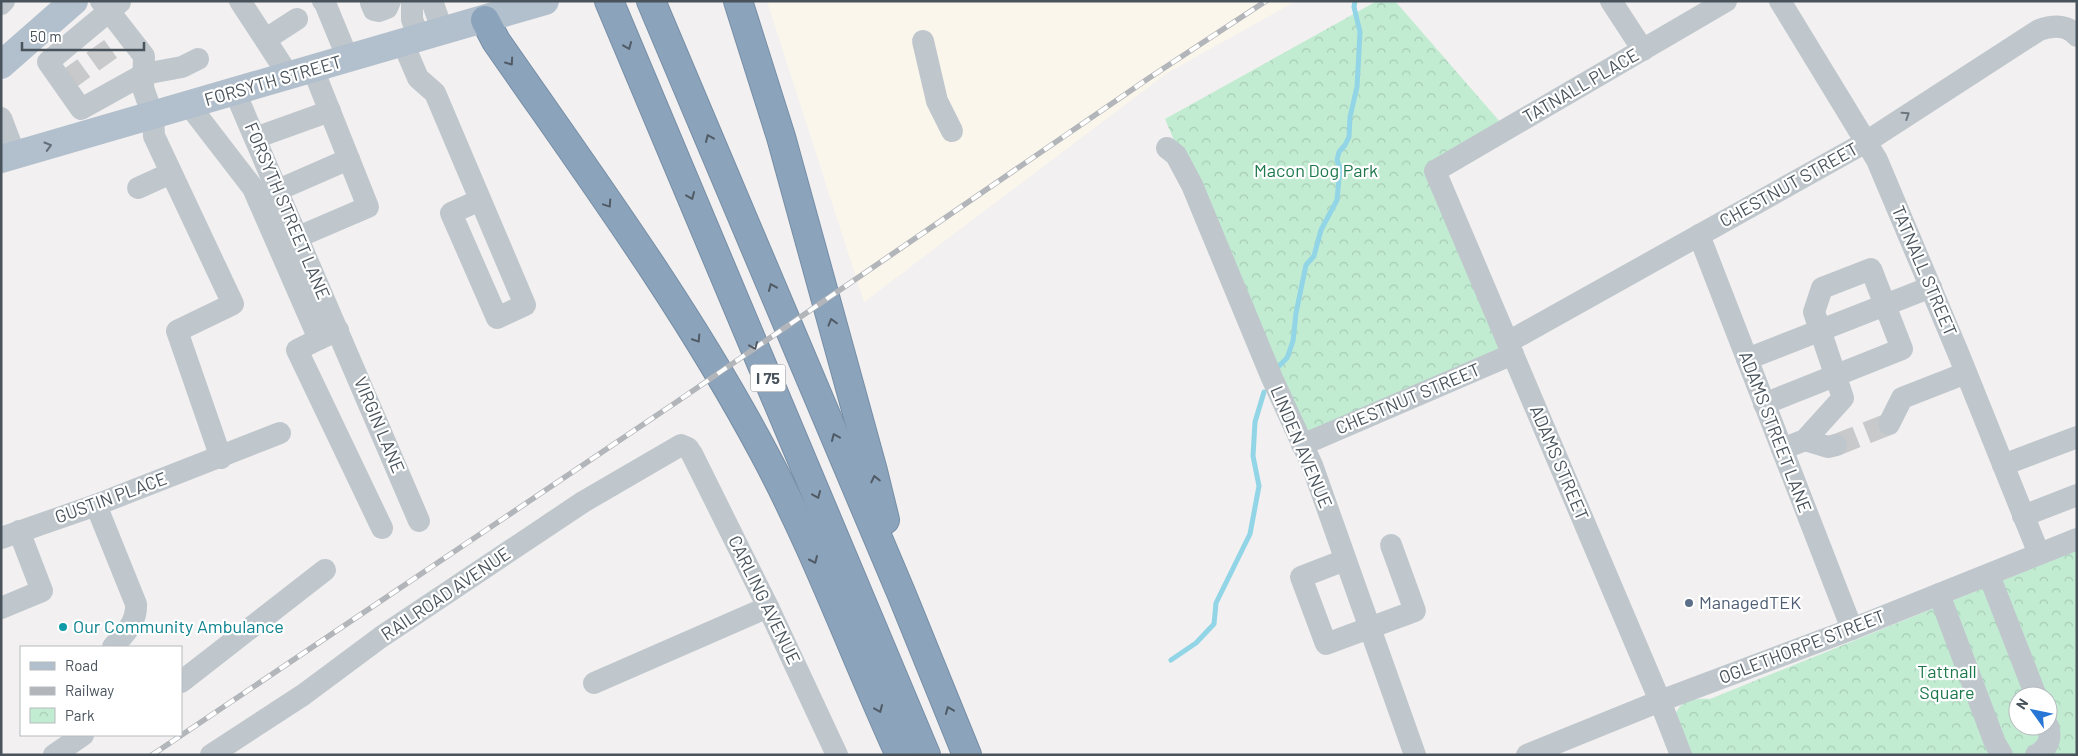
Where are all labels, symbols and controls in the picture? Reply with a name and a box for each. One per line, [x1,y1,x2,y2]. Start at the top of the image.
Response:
scale bar [22,20,145,52]
text: 50 m [30,27,62,45]
one-way arrow [621,41,632,50]
street label: TATNALL PLACE [1518,43,1643,127]
street label: FORSYTH STREET [201,50,344,110]
one-way arrow [504,56,513,65]
one-way arrow [1901,112,1910,121]
street label: FORSYTH STREET LANE [241,119,335,302]
one-way arrow [704,134,715,143]
street label: CHESTNUT STREET [1715,137,1862,231]
one-way arrow [44,141,52,151]
park label: Macon Dog Park [1254,159,1378,181]
one-way arrow [685,191,695,200]
one-way arrow [601,198,611,207]
street label: TATNALL STREET [1887,202,1962,339]
one-way arrow [768,283,778,292]
one-way arrow [828,319,838,327]
one-way arrow [691,334,701,343]
one-way arrow [748,341,759,350]
street label: ADAMS STREET LANE [1735,348,1817,516]
street label: CHESTNUT STREET [1332,358,1483,438]
road number: I 75 [750,364,786,392]
street label: VIRGIN LANE [350,373,410,476]
street label: LINDEN AVENUE [1266,382,1338,511]
street label: ADAMS STREET [1526,402,1594,524]
one-way arrow [831,433,842,442]
street label: GUSTIN PLACE [52,467,170,528]
one-way arrow [870,475,881,484]
one-way arrow [811,490,822,499]
street label: CARLING AVENUE [724,532,806,668]
street label: RAILROAD AVENUE [377,542,514,645]
one-way arrow [807,555,818,564]
place label: ManagedTEK [1699,591,1801,613]
marker: ManagedTEK [1683,597,1695,609]
street label: OGLETHORPE STREET [1715,604,1888,688]
place label: Our Community Ambulance [73,615,284,637]
marker: Our Community Ambulance [57,621,69,633]
legend [20,646,182,736]
text: Road [65,656,98,674]
park label: Tattnall Square [1917,660,1977,703]
text: Railway [65,681,114,699]
north arrow [2008,686,2058,736]
text: N [2012,695,2031,712]
one-way arrow [873,704,884,713]
text: Park [65,706,95,724]
one-way arrow [945,706,955,715]

